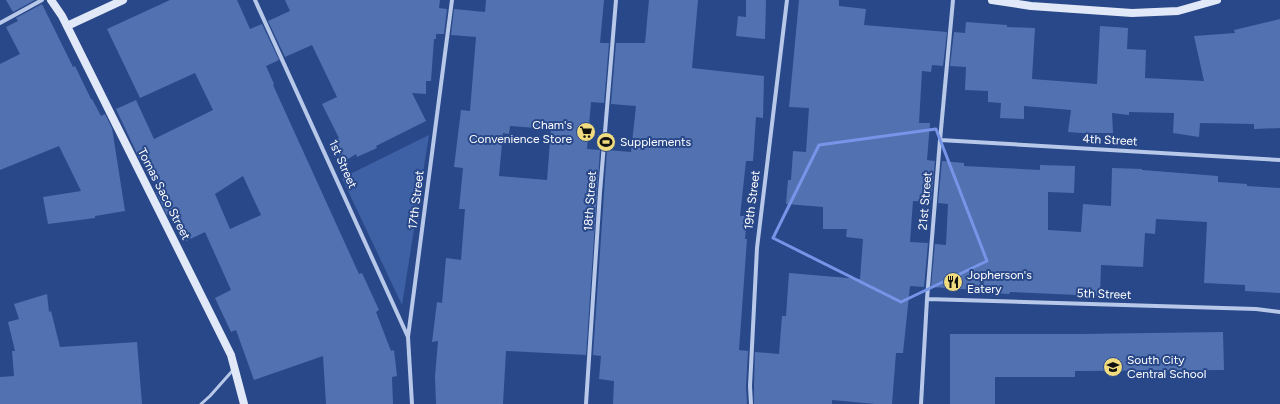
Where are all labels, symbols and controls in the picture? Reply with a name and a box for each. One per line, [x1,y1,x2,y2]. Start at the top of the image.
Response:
place label: Cham's Convenience Store [469,118,572,146]
supermarket icon: Cham's Convenience Store [575,121,597,143]
sports icon: Supplements [595,131,617,153]
street label: 4th Street [1082,132,1138,148]
place label: Supplements [620,135,691,149]
street label: 1st Street [326,138,360,191]
street label: Tomas Saco Street [135,146,193,243]
street label: 17th Street [405,169,427,230]
street label: 19th Street [741,169,763,230]
street label: 18th Street [581,170,599,231]
street label: 21st Street [915,171,935,231]
place label: Jopherson's Eatery [967,268,1032,296]
restaurant icon: Jopherson's Eatery [942,271,964,293]
street label: 5th Street [1076,286,1132,302]
place label: South City Central School [1127,353,1206,381]
school or university icon: South City Central School [1102,356,1124,378]

